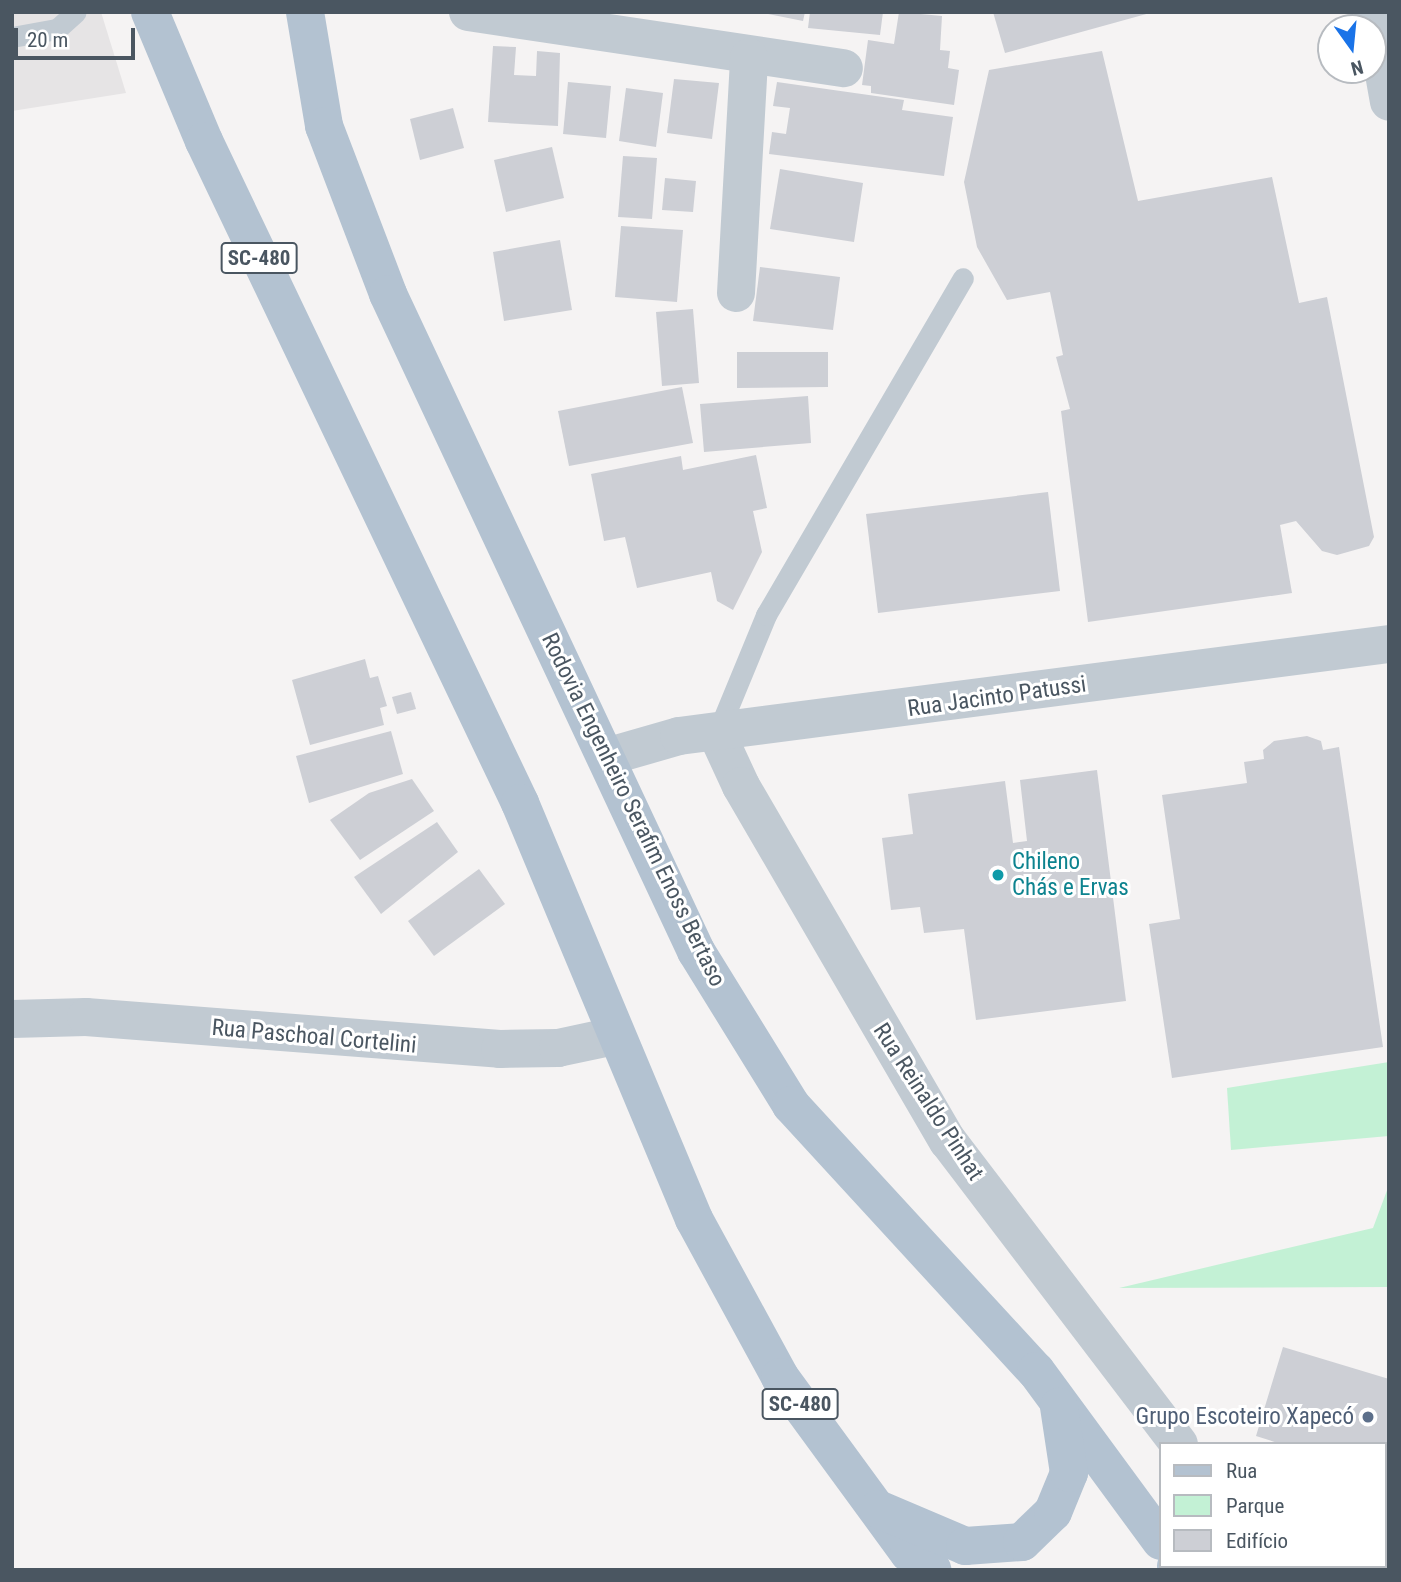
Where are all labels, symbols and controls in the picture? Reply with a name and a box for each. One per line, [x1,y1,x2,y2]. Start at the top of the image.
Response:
scale bar [18,14,138,58]
north arrow [1317,14,1387,84]
text: 20 m [27,28,68,52]
text: N [1348,55,1366,80]
road number: SC-480 [220,240,298,276]
street label: Rodovia Engenheiro Serafim Enoss Bertaso [535,629,731,991]
street label: Rua Jacinto Patussi [906,671,1088,723]
place label: Chileno Chás e Ervas [1012,848,1129,902]
marker: Chileno Chás e Ervas [990,867,1006,883]
street label: Rua Paschoal Cortelini [211,1014,417,1060]
street label: Rua Reinaldo Pinhat [867,1018,989,1186]
road number: SC-480 [762,1386,838,1422]
place label: Grupo Escoteiro Xapecó [1136,1403,1354,1431]
marker: Grupo Escoteiro Xapecó [1360,1409,1376,1425]
legend [1160,1442,1387,1568]
text: Rua [1226,1459,1257,1483]
text: Parque [1226,1494,1284,1518]
text: Edifício [1226,1529,1288,1553]

